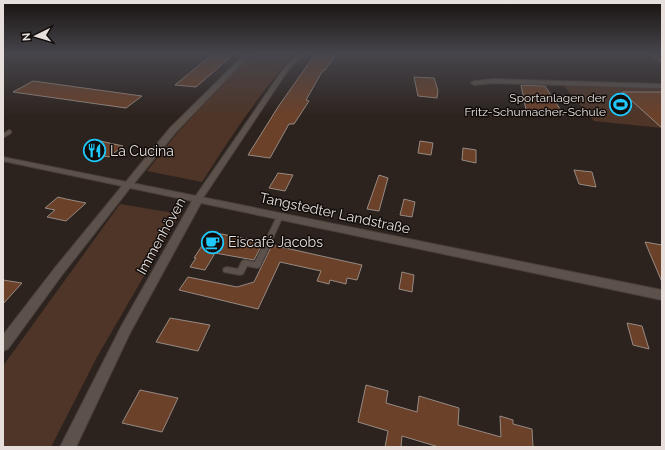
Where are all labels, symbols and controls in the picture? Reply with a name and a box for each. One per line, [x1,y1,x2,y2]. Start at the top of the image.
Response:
north arrow [16,16,56,56]
text: N [20,32,33,42]
place label: Sportanlagen der Fritz-Schumacher-Schule [464,91,607,119]
sports icon: Sportanlagen der Fritz-Schumacher-Schule [608,92,634,118]
restaurant icon: La Cucina [82,138,108,164]
place label: La Cucina [110,143,174,159]
street label: Tangstedter Landstraße [258,189,412,237]
street label: Immenhöven [133,195,189,277]
cafe icon: Eiscafé Jacobs [199,229,225,255]
place label: Eiscafé Jacobs [228,234,323,250]

